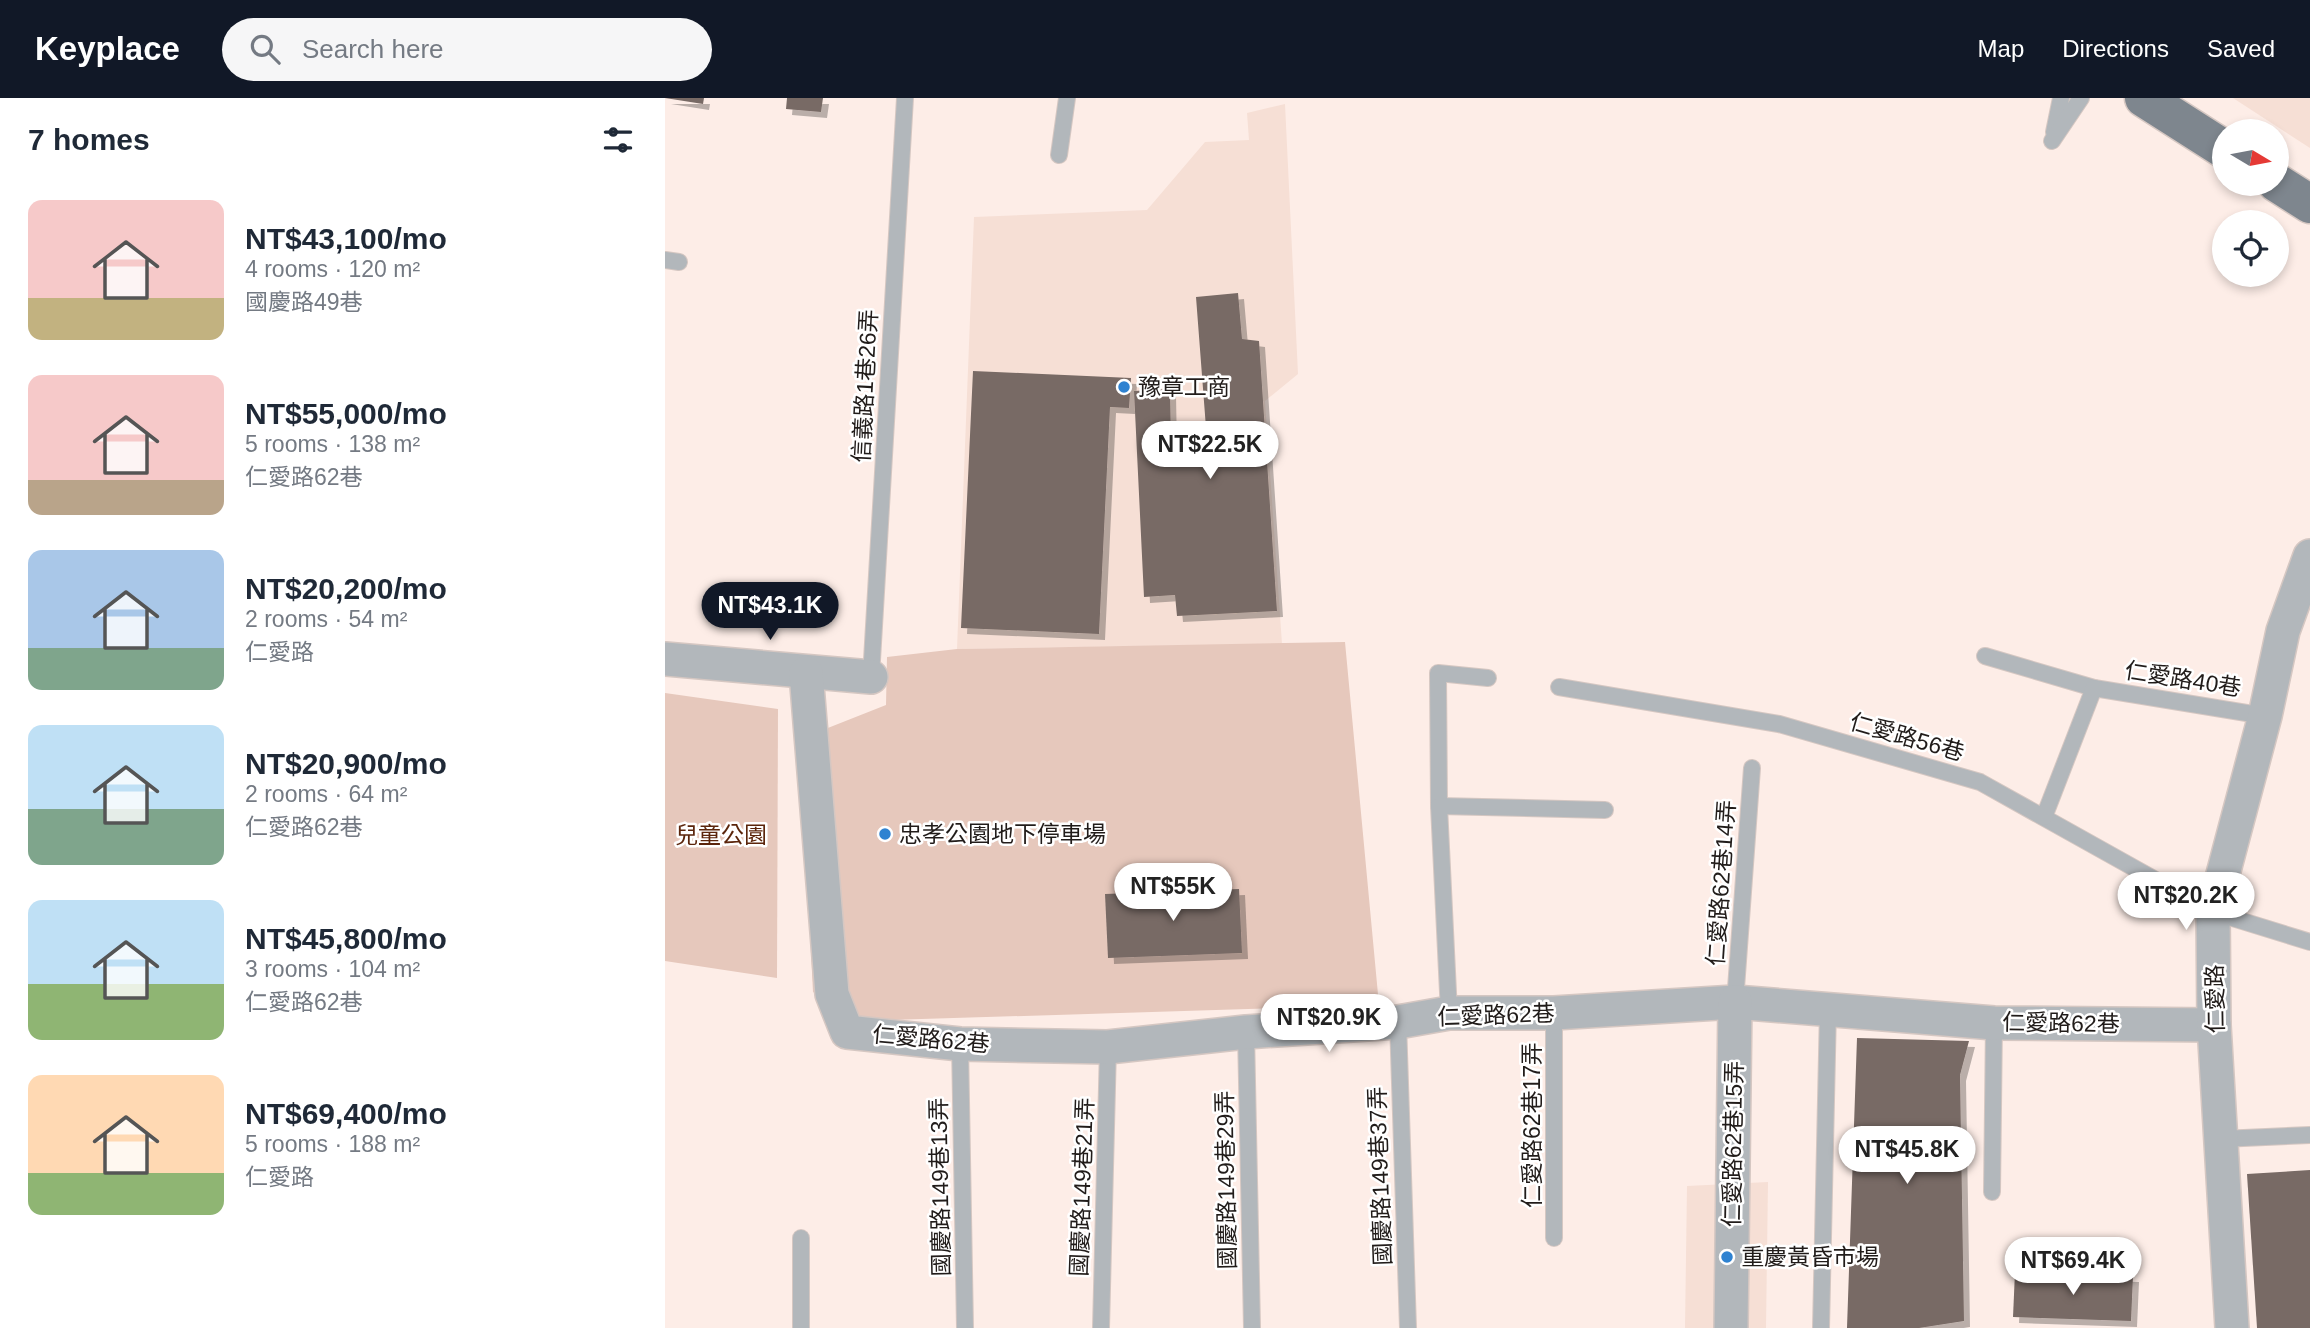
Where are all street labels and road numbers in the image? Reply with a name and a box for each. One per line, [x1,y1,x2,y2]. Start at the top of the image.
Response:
street label: 信義路1巷26弄 [848,309,882,463]
street label: 仁愛路40巷 [2123,657,2243,701]
street label: 仁愛路56巷 [1847,708,1967,766]
street label: 仁愛路62巷14弄 [1702,799,1740,967]
street label: 仁愛路 [2201,964,2229,1034]
street label: 仁愛路62巷 [1437,1000,1555,1030]
street label: 仁愛路62巷 [2002,1009,2120,1037]
street label: 仁愛路62巷 [871,1021,991,1057]
street label: 仁愛路62巷17弄 [1519,1042,1545,1208]
street label: 仁愛路62巷15弄 [1719,1061,1747,1227]
street label: 國慶路149巷37弄 [1364,1086,1396,1266]
street label: 國慶路149巷29弄 [1211,1090,1241,1270]
street label: 國慶路149巷13弄 [925,1097,955,1277]
street label: 國慶路149巷21弄 [1066,1097,1098,1277]

